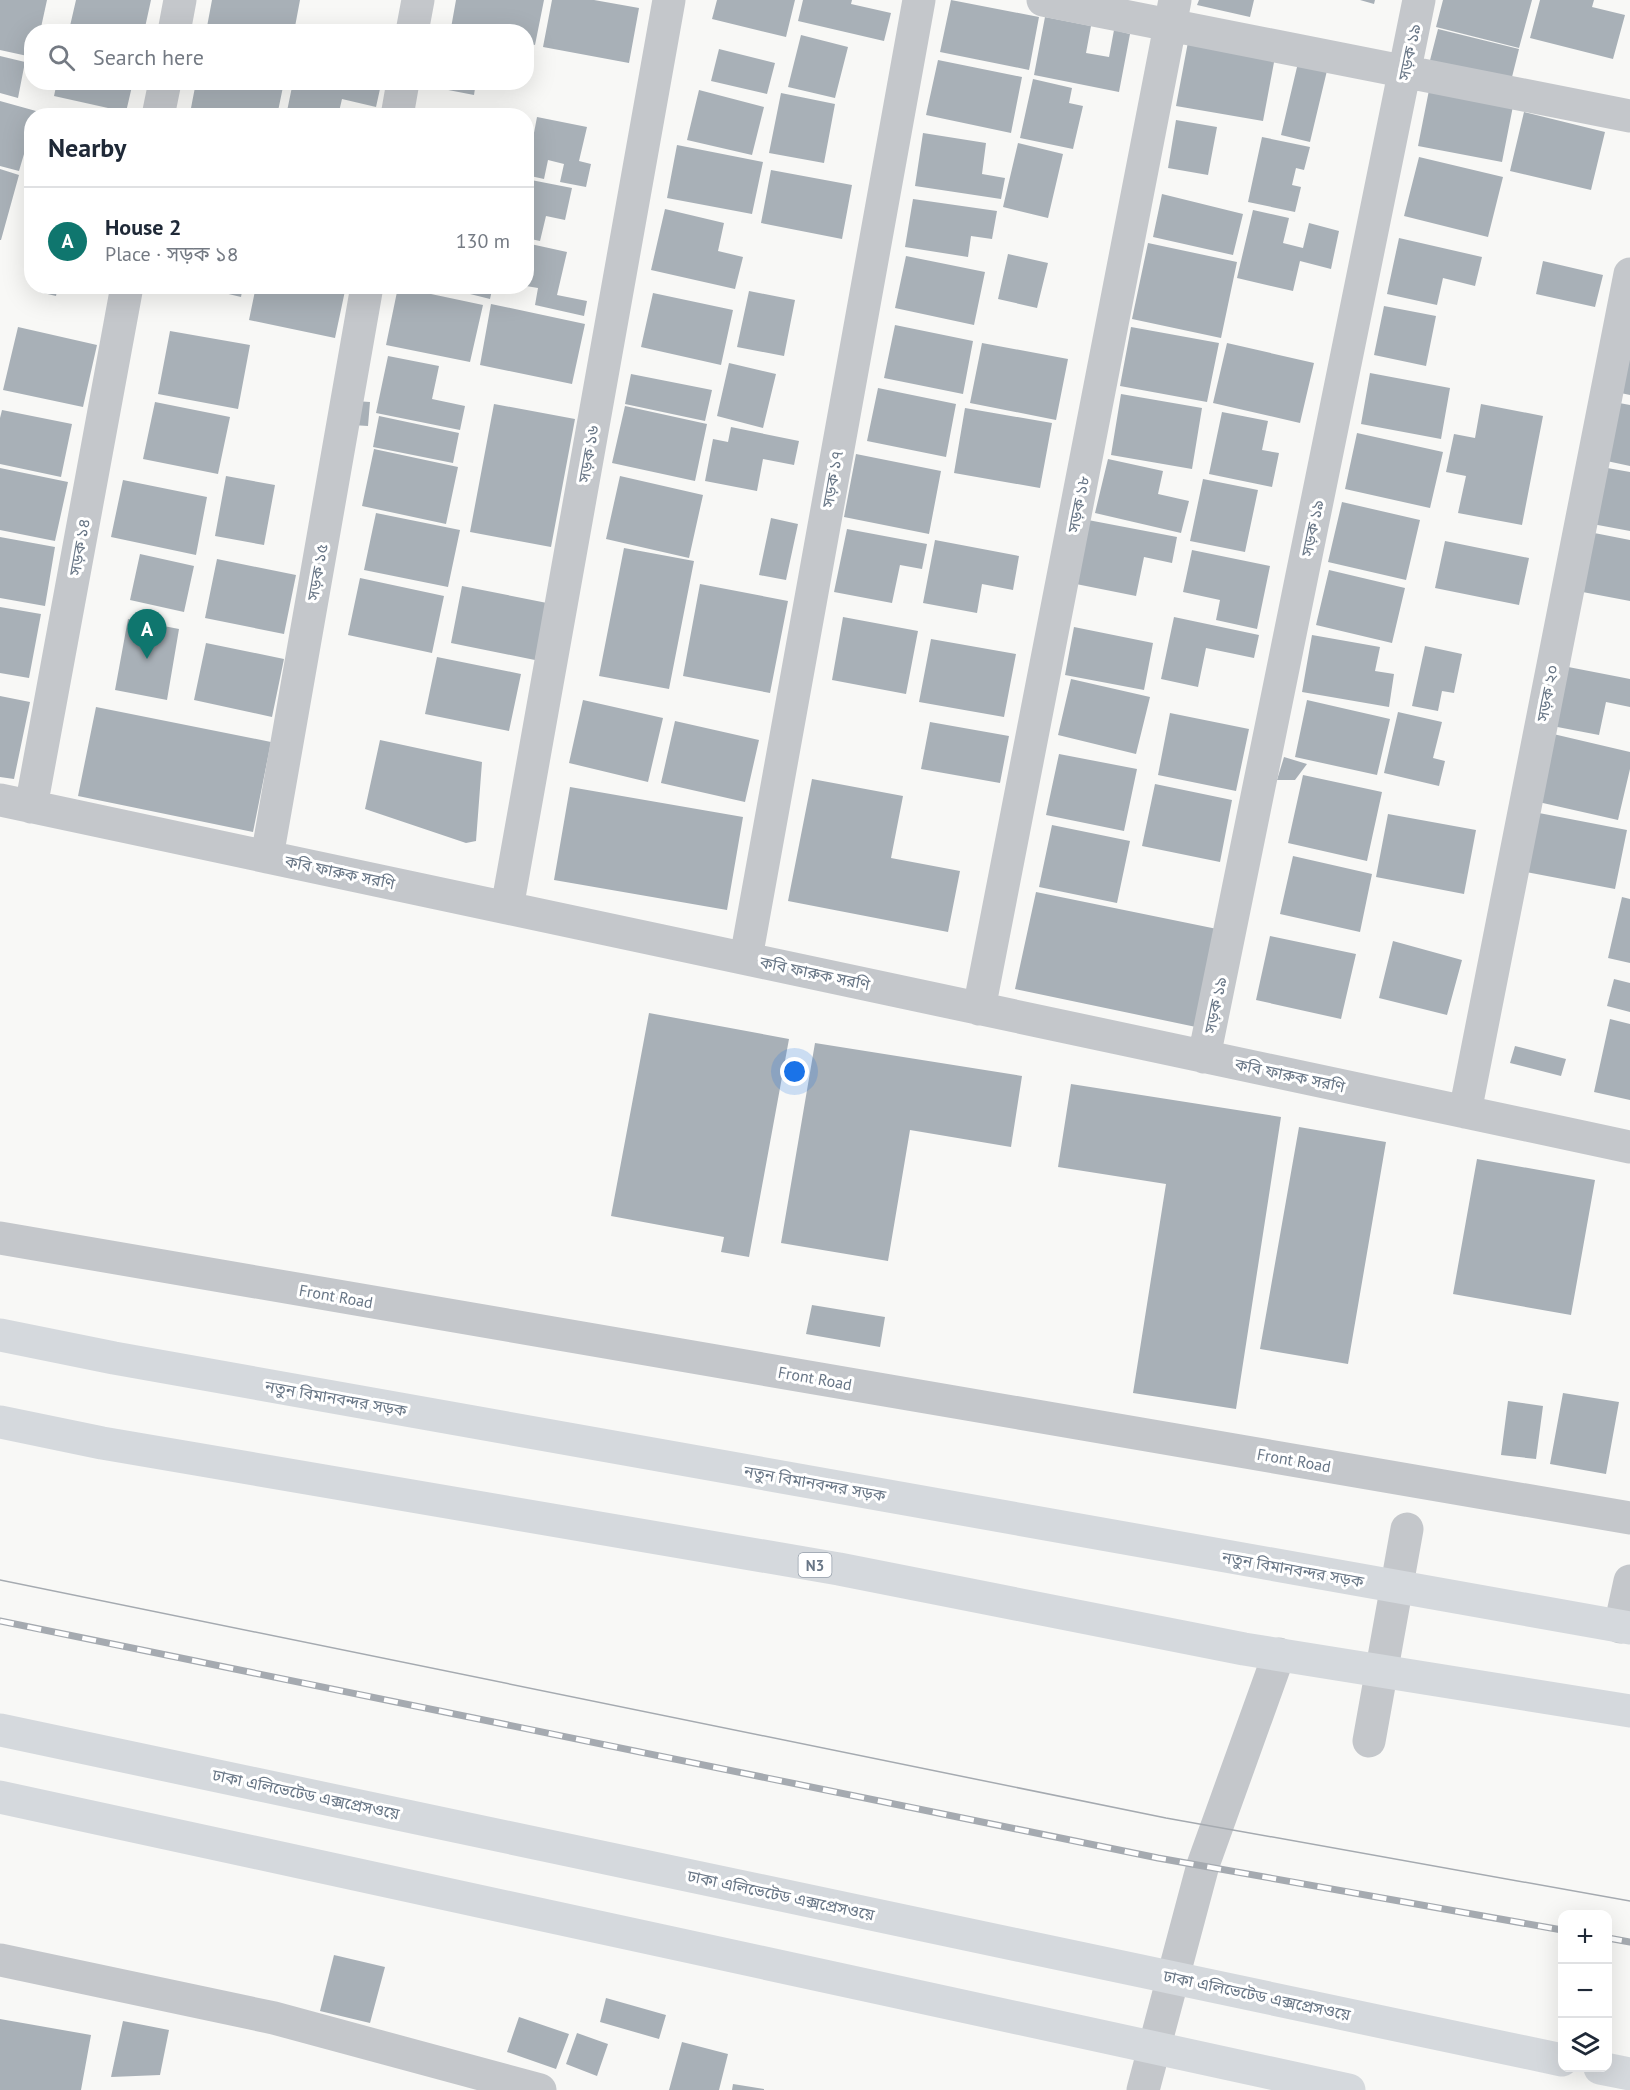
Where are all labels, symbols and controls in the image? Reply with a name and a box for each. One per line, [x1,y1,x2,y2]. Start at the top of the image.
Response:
street label: সড়ক ১৯ [1393,22,1425,83]
search box [24,24,534,90]
icon: search [45,41,78,74]
text: Search here [93,43,204,71]
text: Nearby [48,131,126,164]
text: House 2 [105,213,181,241]
text: A [61,228,74,254]
text: 130 m [456,228,510,254]
text: Place · সড়ক ১৪ [105,241,239,267]
street label: সড়ক ১৬ [573,423,603,485]
street label: সড়ক ১৭ [817,449,847,510]
street label: সড়ক ১৮ [1063,474,1093,535]
street label: সড়ক ১৯ [1296,498,1328,559]
street label: সড়ক ১৪ [64,517,94,578]
street label: সড়ক ১৫ [302,542,332,603]
pin: A [128,610,166,659]
street label: সড়ক ২০ [1532,663,1562,724]
street label: কবি ফারুক সরণি [282,850,398,894]
street label: কবি ফারুক সরণি [757,951,873,995]
street label: সড়ক ১৯ [1199,975,1231,1036]
street label: কবি ফারুক সরণি [1232,1053,1348,1097]
your location [780,1057,809,1086]
street label: Front Road [298,1280,374,1312]
street label: Front Road [777,1362,853,1394]
street label: নতুন বিমানবন্দর সড়ক [263,1376,409,1421]
street label: Front Road [1256,1444,1332,1476]
street label: নতুন বিমানবন্দর সড়ক [742,1461,888,1506]
street label: নতুন বিমানবন্দর সড়ক [1220,1547,1366,1592]
road number: N3 [798,1553,832,1577]
street label: ঢাকা এলিভেটেড এক্সপ্রেসওয়ে [210,1764,402,1824]
street label: ঢাকা এলিভেটেড এক্সপ্রেসওয়ে [685,1865,877,1925]
map controls [1558,1910,1612,2072]
button: + [1558,1910,1612,1964]
button: − [1558,1964,1612,2018]
street label: ঢাকা এলিভেটেড এক্সপ্রেসওয়ে [1161,1965,1353,2025]
button: layers [1558,2018,1612,2072]

